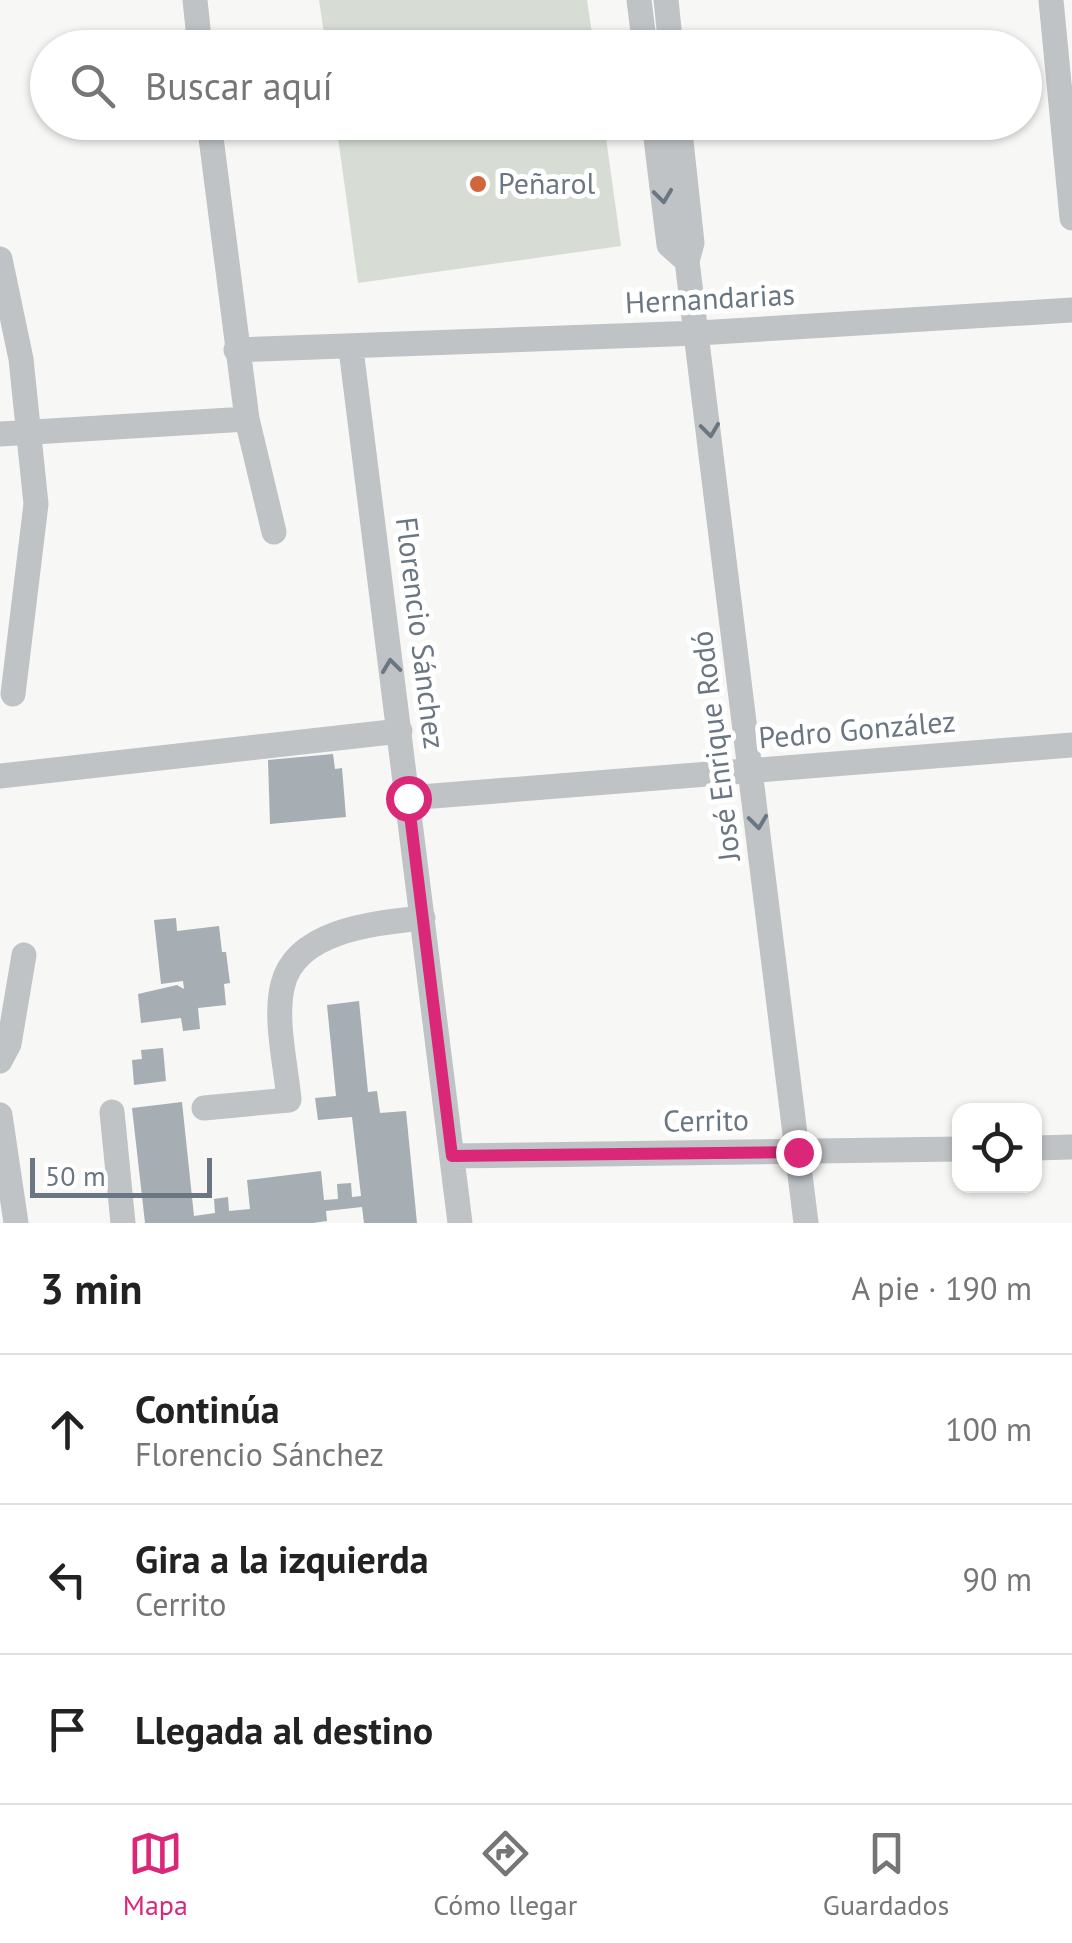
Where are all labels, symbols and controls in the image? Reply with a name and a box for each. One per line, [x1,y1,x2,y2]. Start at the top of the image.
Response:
search box [30,30,1042,140]
icon: search [65,58,120,113]
text: Buscar aquí [145,61,333,110]
place label: Peñarol [498,163,595,202]
marker: Peñarol [467,173,489,195]
one-way arrow [652,188,673,204]
street label: Hernandarias [624,274,796,321]
one-way arrow [699,422,720,438]
street label: Florencio Sánchez [388,515,455,751]
street label: José Enrique Rodó [681,629,748,866]
one-way arrow [382,658,403,675]
street label: Pedro González [757,700,957,757]
route start [386,776,432,822]
one-way arrow [747,814,768,830]
street label: Cerrito [663,1099,749,1140]
map controls [952,1103,1042,1193]
button: locate [952,1103,1042,1193]
route end [776,1130,822,1176]
scale bar [30,1153,212,1198]
text: 50 m [45,1157,106,1194]
text: 3 min [40,1261,142,1316]
text: A pie · 190 m [851,1267,1032,1309]
text: Continúa [135,1384,279,1433]
icon: ahead [40,1402,95,1457]
text: 100 m [945,1408,1032,1450]
text: Florencio Sánchez [135,1433,384,1475]
text: Gira a la izquierda [135,1534,429,1583]
icon: left [40,1552,95,1607]
text: 90 m [963,1558,1032,1600]
text: Cerrito [135,1583,226,1625]
icon: arrive [40,1702,95,1757]
text: Llegada al destino [135,1705,433,1754]
tab: Mapa [123,1826,188,1923]
tab: Cómo llegar [433,1826,577,1923]
tab: Guardados [823,1826,949,1923]

